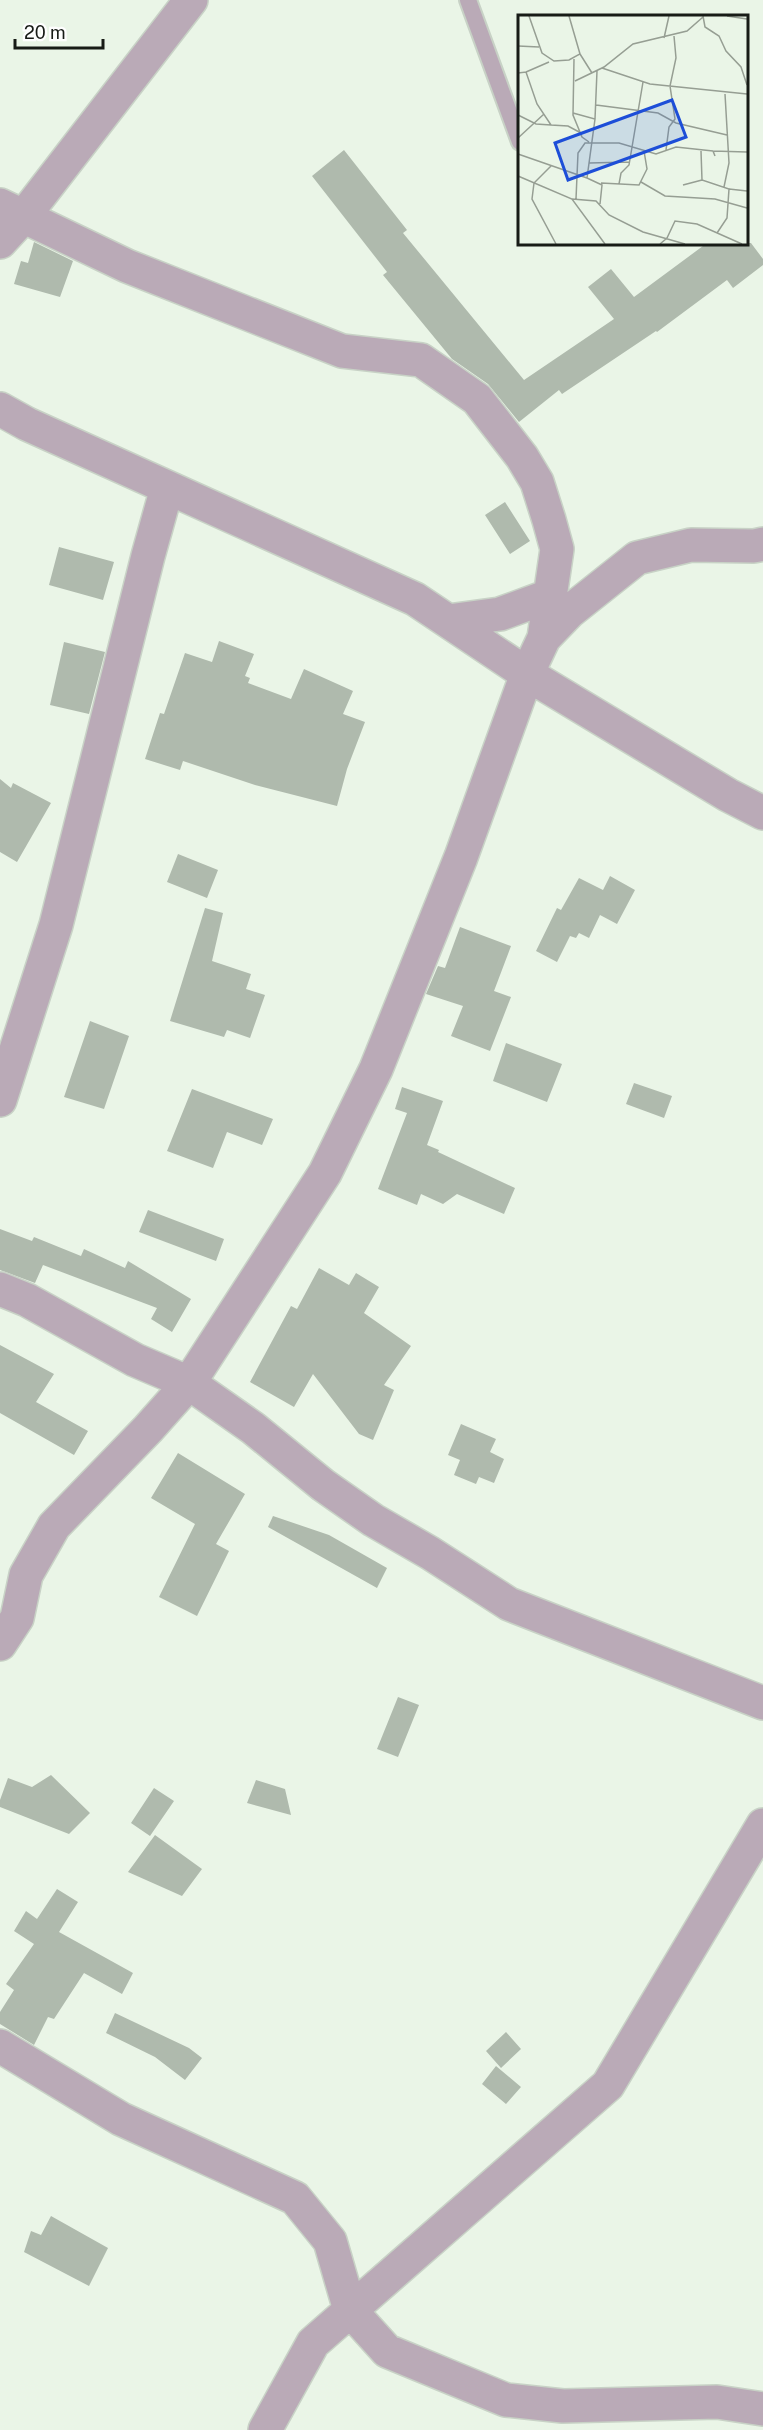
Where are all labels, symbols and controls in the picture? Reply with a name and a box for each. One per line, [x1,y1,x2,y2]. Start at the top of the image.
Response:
scale bar [15,12,104,50]
inset map [518,15,748,244]
text: 20 m [24,22,66,43]

